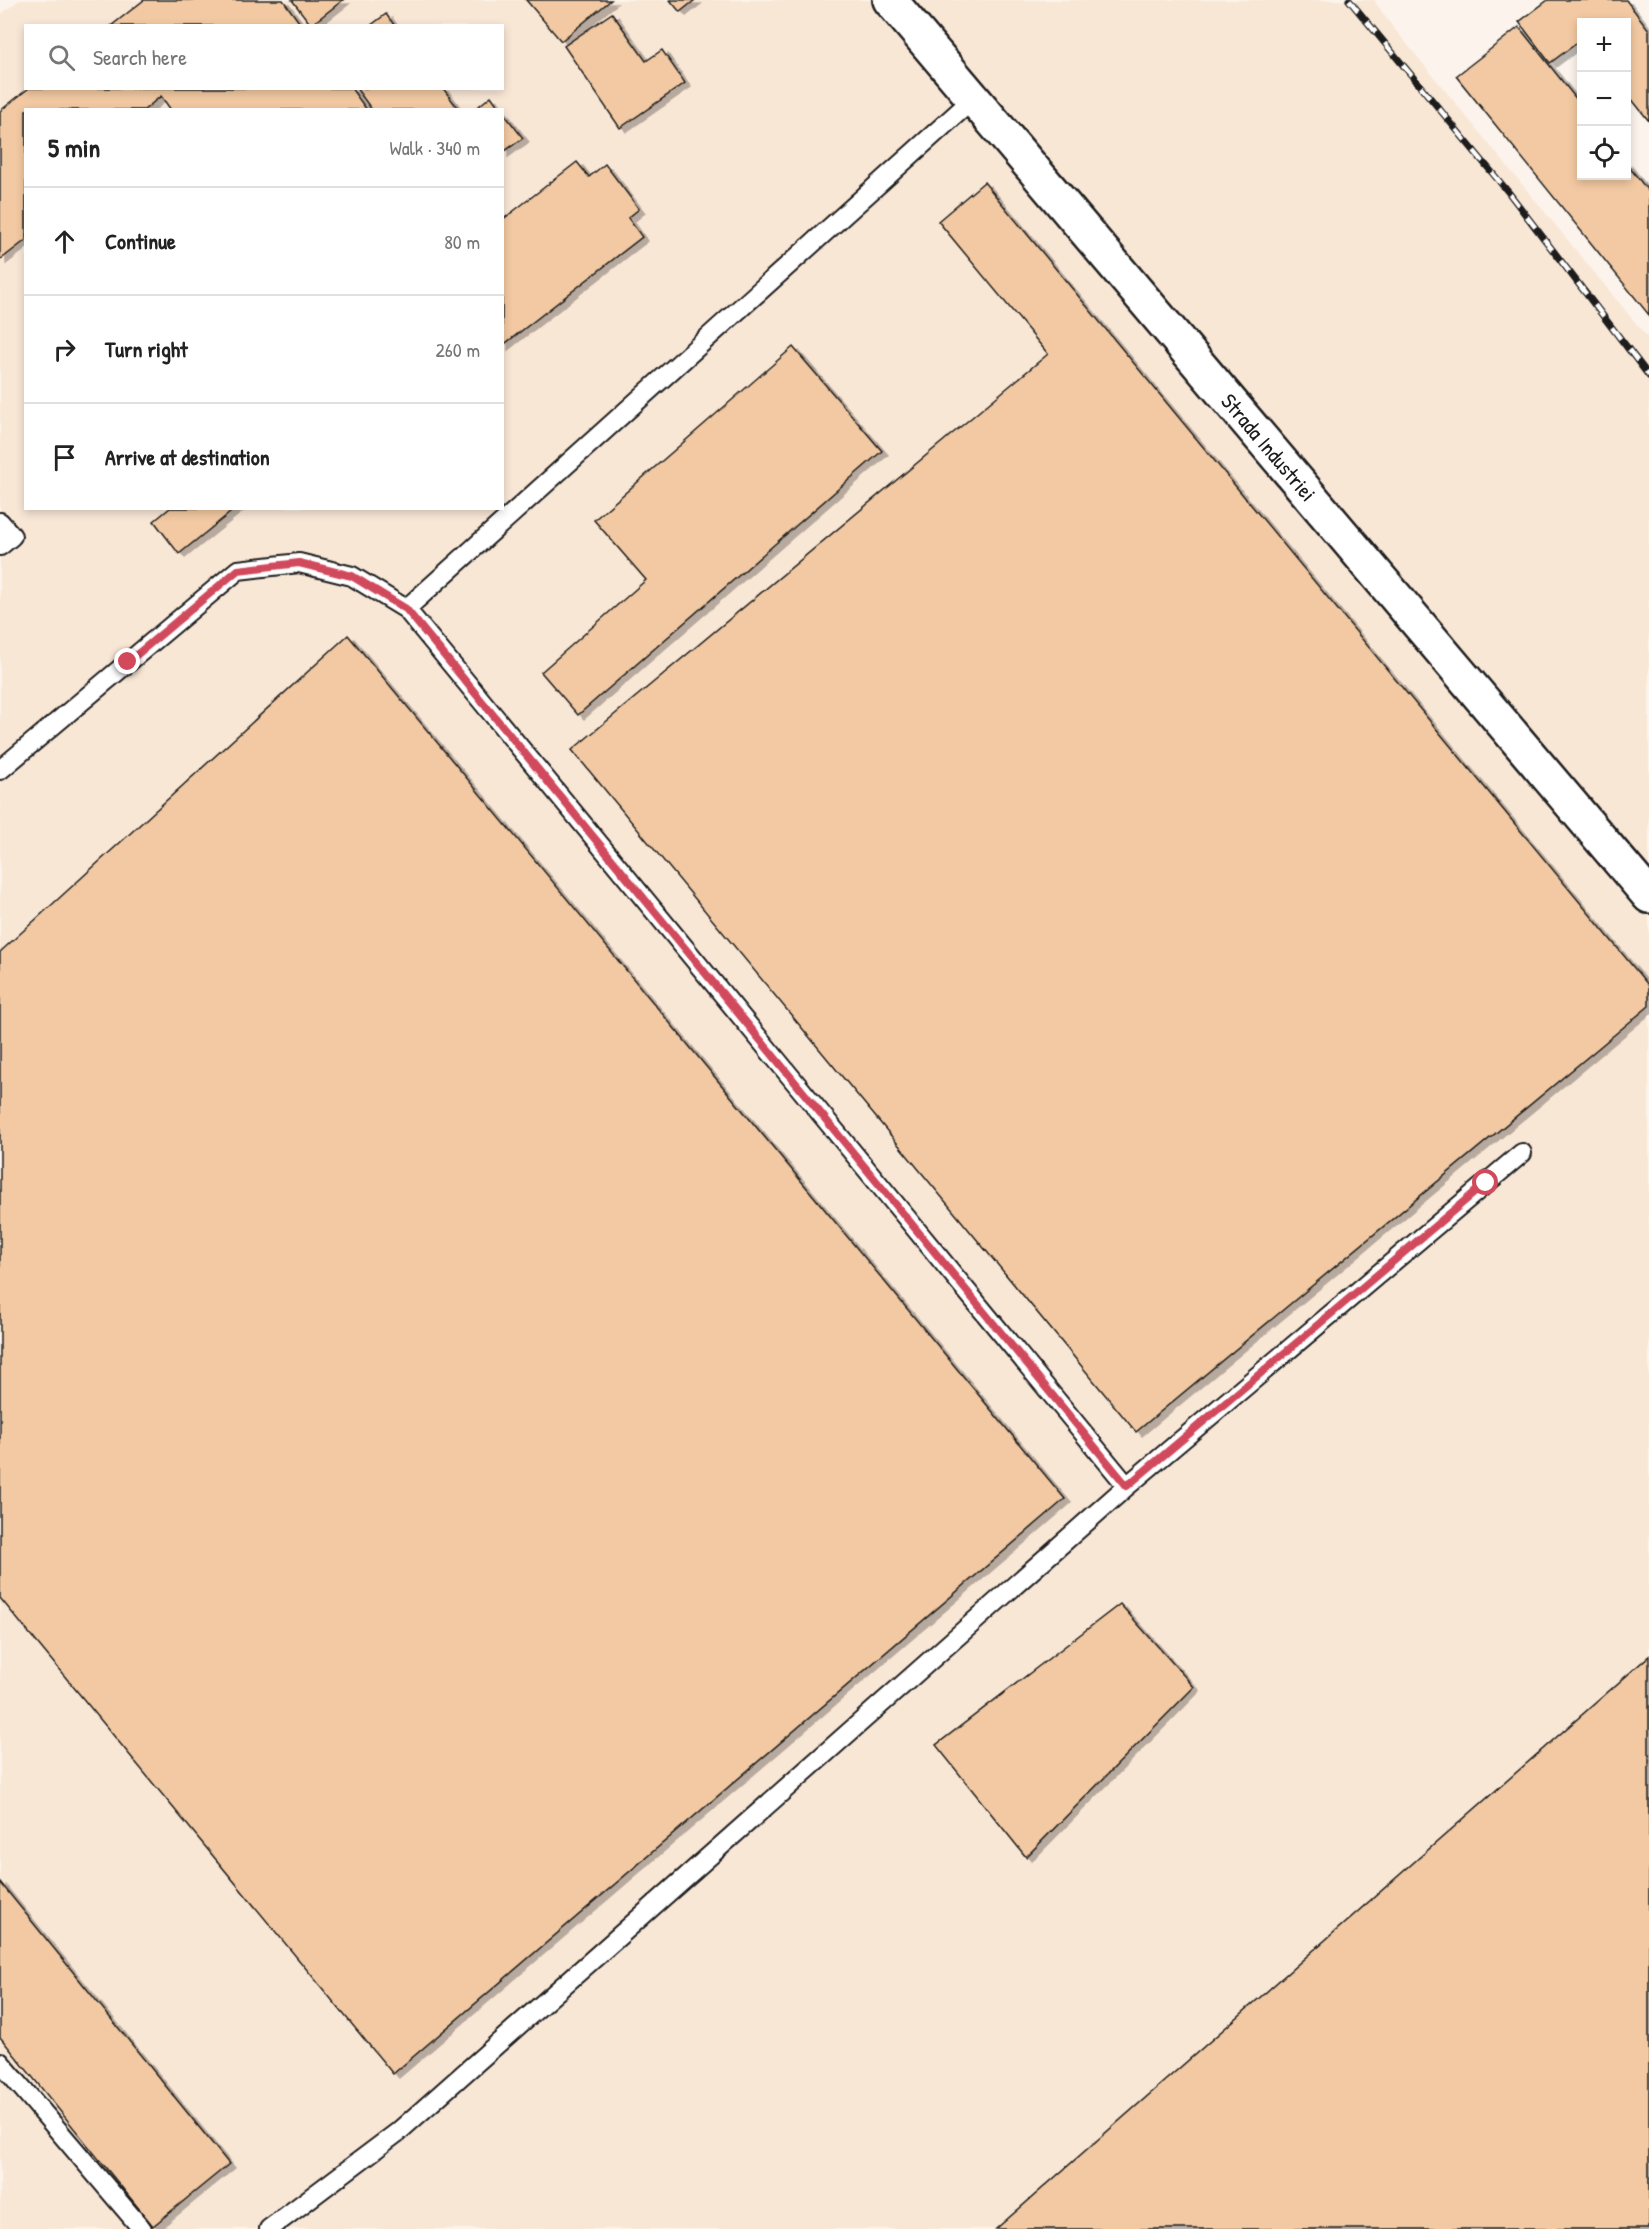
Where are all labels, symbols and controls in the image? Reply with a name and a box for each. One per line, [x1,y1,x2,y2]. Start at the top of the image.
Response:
map controls [1577,18,1631,180]
button: + [1577,18,1631,72]
search box [24,24,504,90]
icon: search [45,41,78,74]
text: Search here [93,42,187,72]
button: − [1577,72,1631,126]
button: locate [1577,126,1631,180]
text: 5 min [48,130,100,165]
text: Walk · 340 m [389,134,480,161]
icon: ahead [48,225,81,258]
text: Continue [105,226,176,256]
text: 80 m [444,228,480,255]
icon: right [48,333,81,366]
text: Turn right [105,334,188,364]
text: 260 m [436,336,480,363]
street label: Strada Industriei [1214,387,1323,507]
icon: arrive [48,441,81,474]
text: Arrive at destination [105,442,270,472]
route end [114,648,140,674]
route start [1472,1169,1498,1195]

